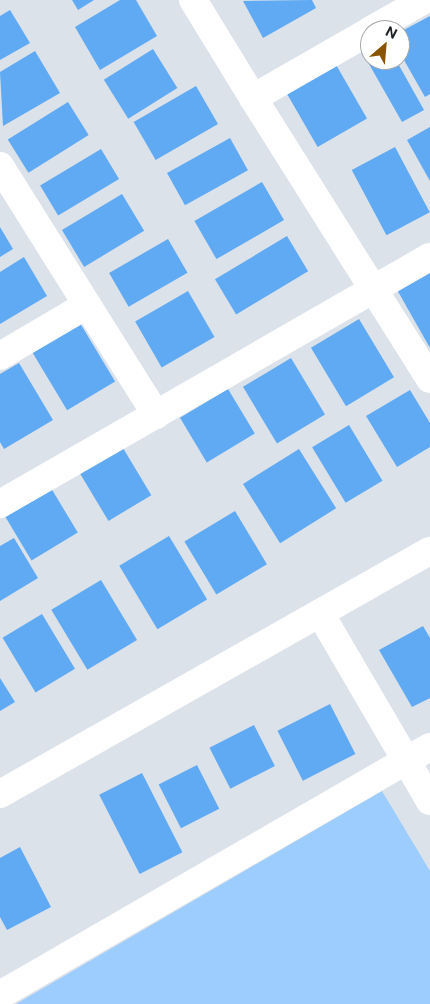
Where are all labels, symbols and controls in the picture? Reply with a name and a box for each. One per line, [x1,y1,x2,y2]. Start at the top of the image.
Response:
north arrow [360,20,410,70]
text: N [383,23,400,42]

